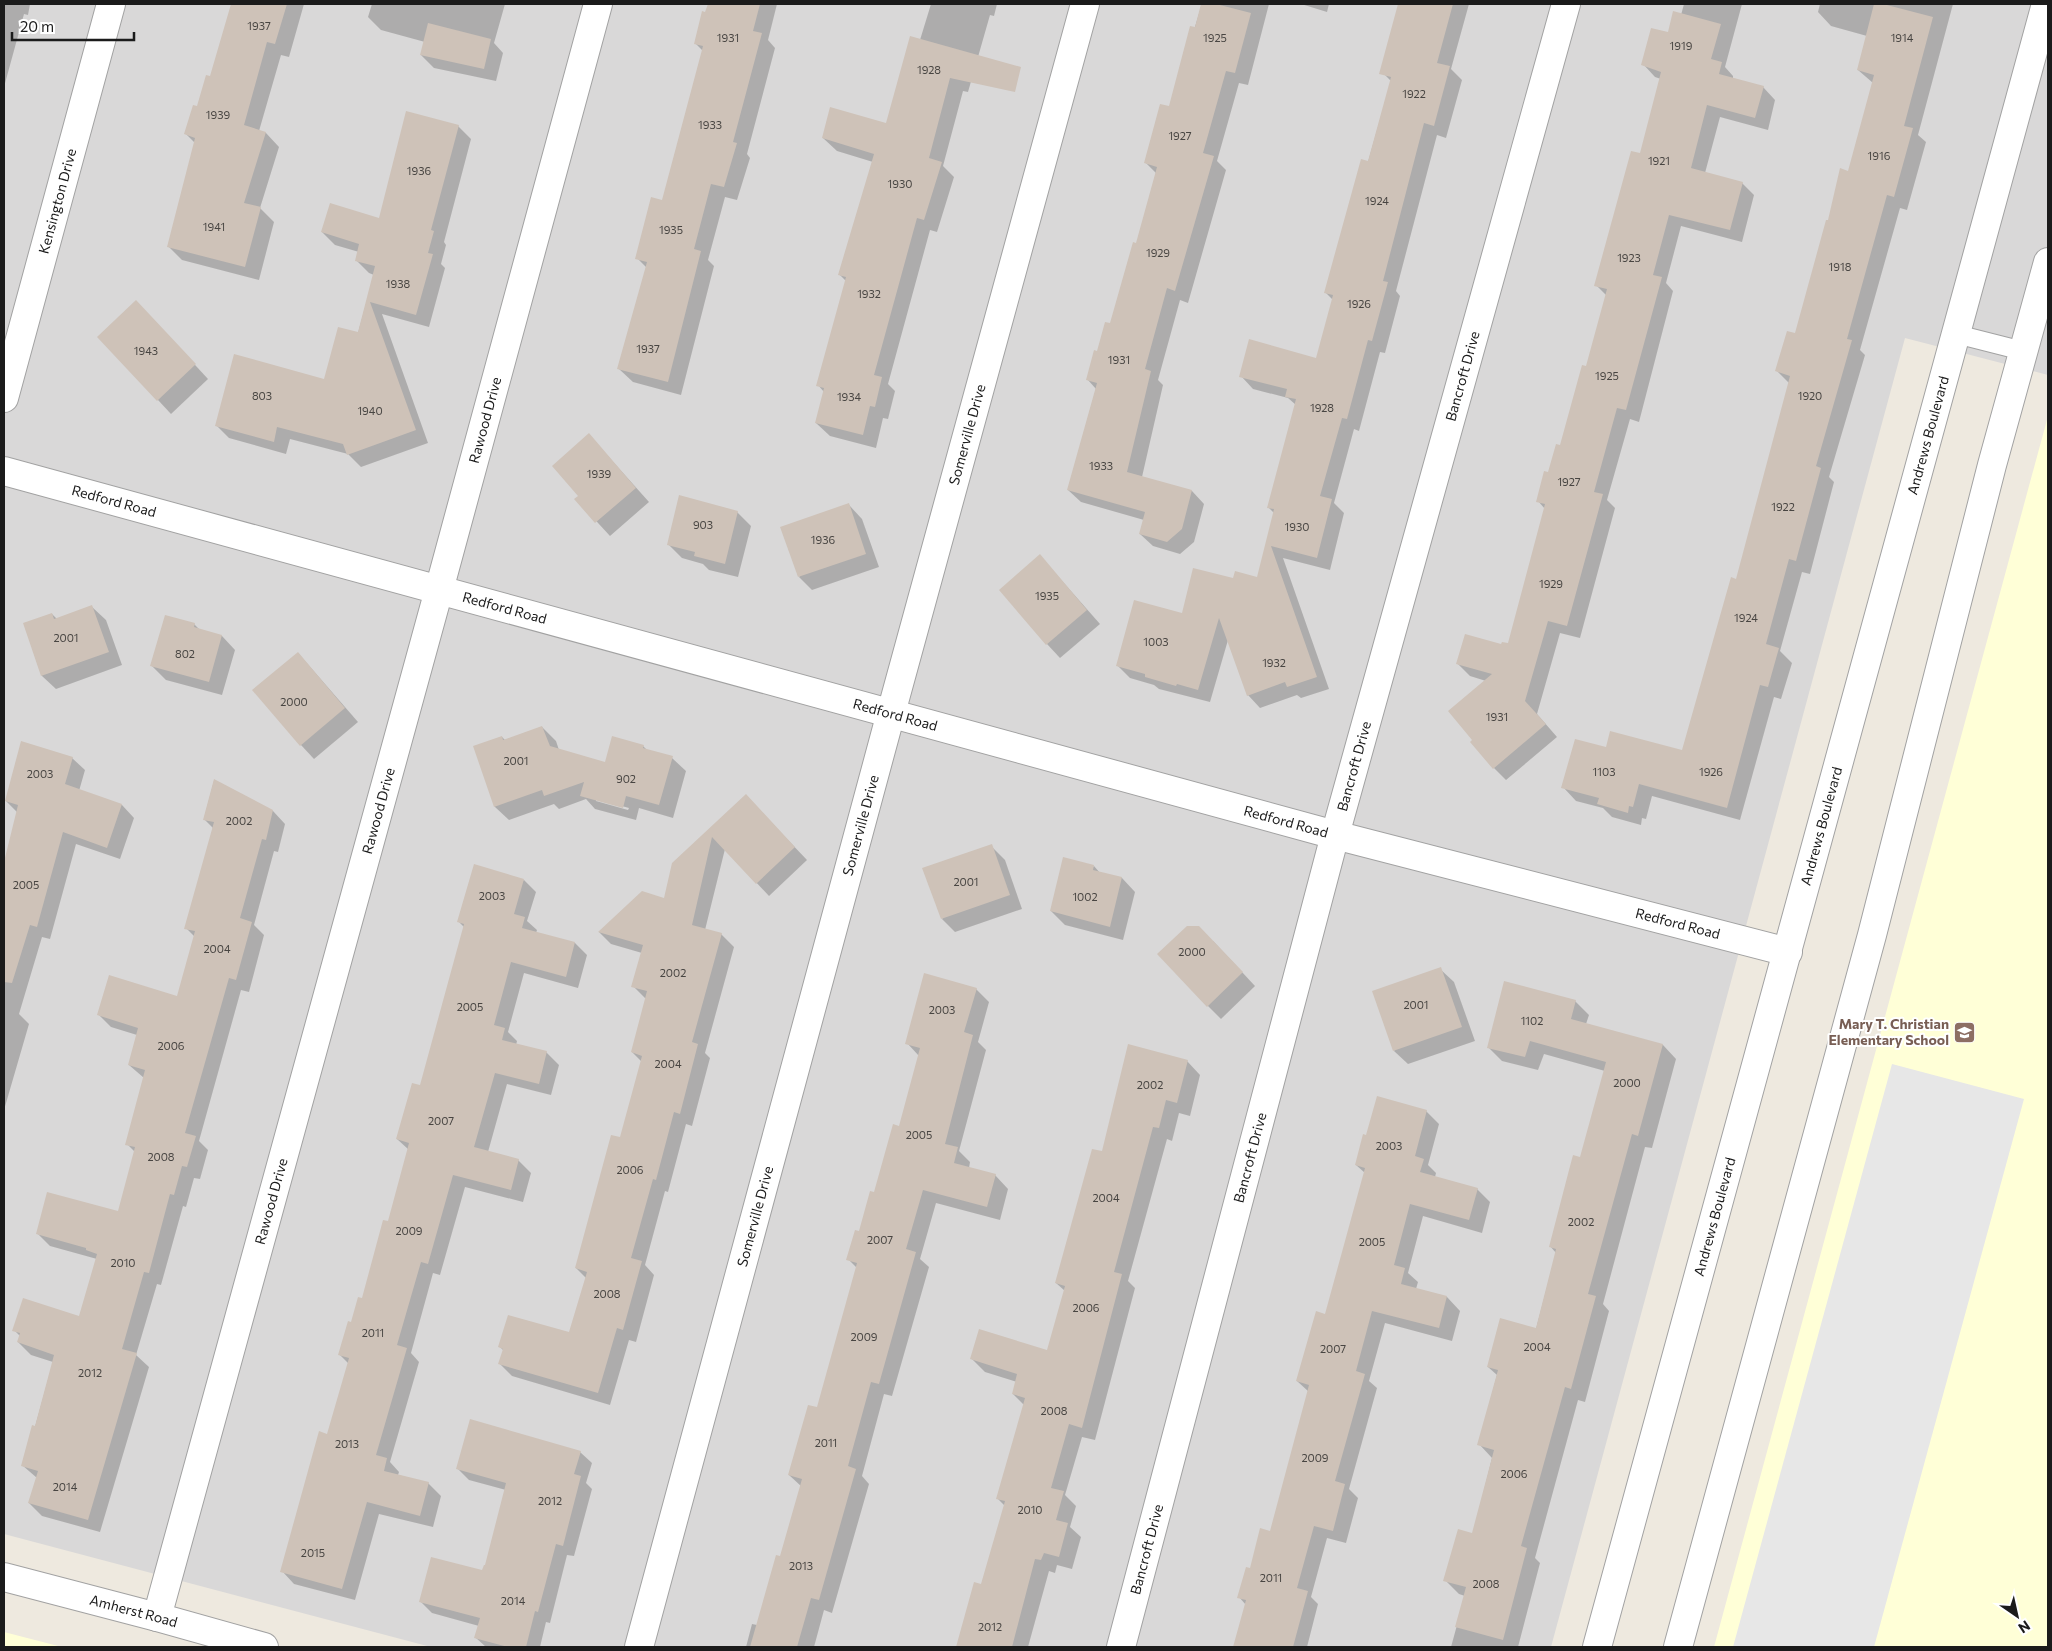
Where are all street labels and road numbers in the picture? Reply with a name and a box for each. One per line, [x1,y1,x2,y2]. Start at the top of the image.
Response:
street label: Kensington Drive [35,146,79,256]
street label: Bancroft Drive [1441,329,1483,423]
street label: Andrews Boulevard [1903,374,1952,497]
street label: Rawood Drive [465,375,504,465]
street label: Somerville Drive [945,382,989,487]
street label: Redford Road [70,481,158,520]
street label: Redford Road [461,588,549,627]
street label: Redford Road [851,695,940,734]
street label: Bancroft Drive [1333,719,1374,813]
street label: Andrews Boulevard [1797,765,1845,887]
street label: Rawood Drive [358,766,398,856]
street label: Somerville Drive [838,773,882,877]
street label: Redford Road [1242,801,1330,841]
street label: Redford Road [1634,904,1722,942]
street label: Bancroft Drive [1229,1111,1270,1205]
street label: Andrews Boulevard [1690,1155,1738,1278]
street label: Rawood Drive [251,1156,291,1246]
street label: Somerville Drive [733,1164,776,1269]
street label: Bancroft Drive [1126,1502,1166,1596]
street label: Amherst Road [88,1591,180,1630]

